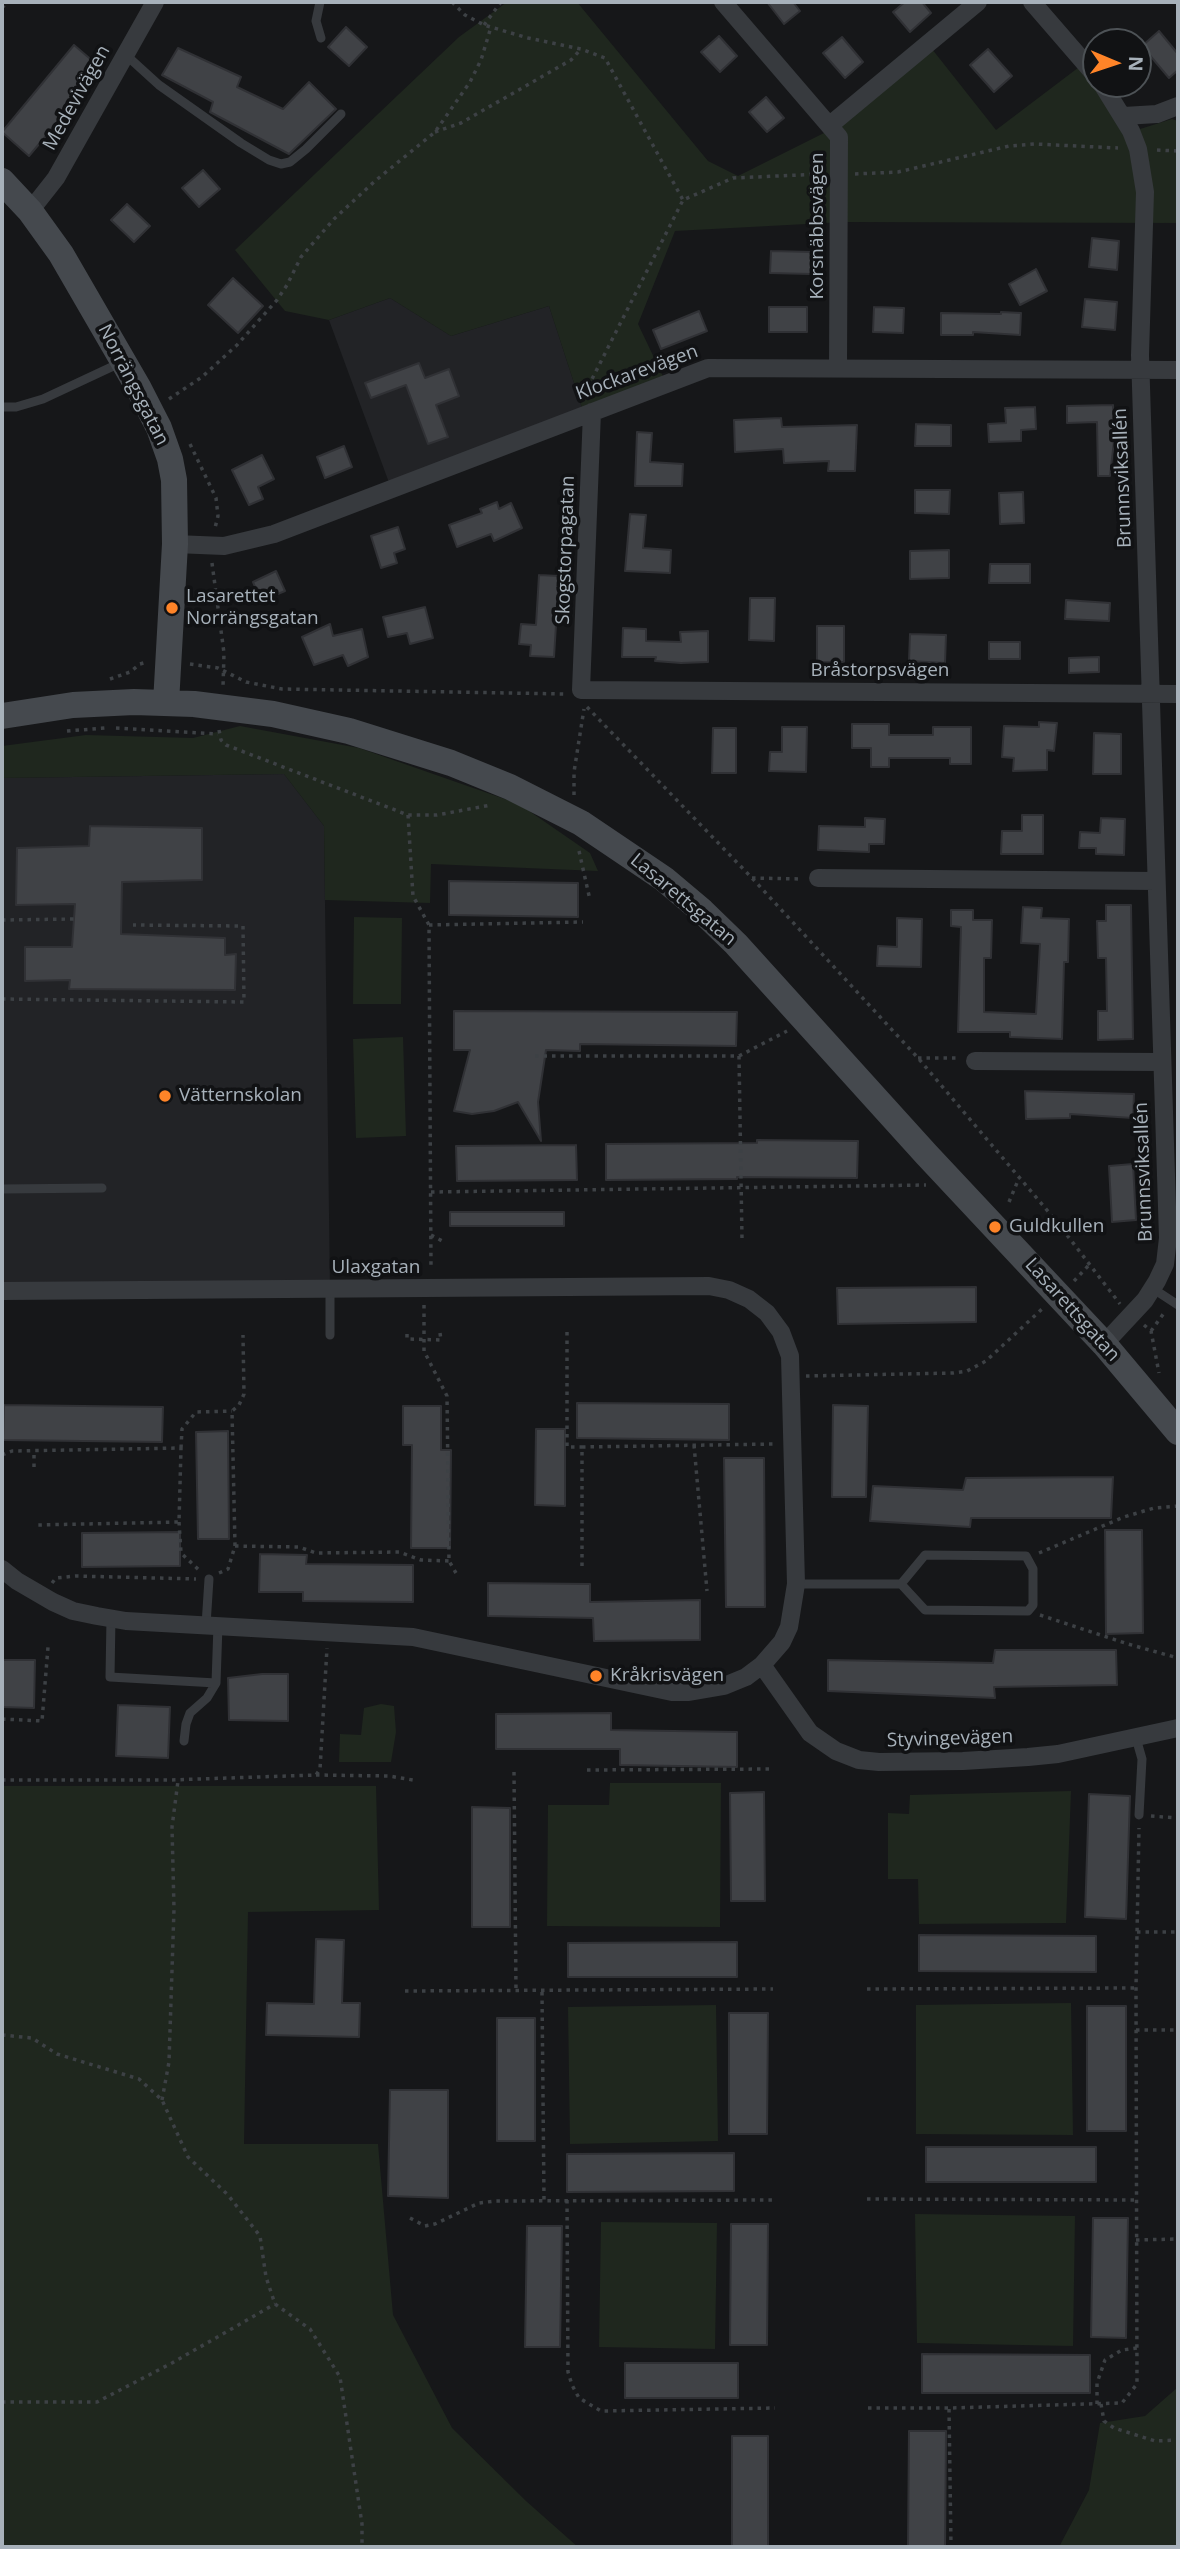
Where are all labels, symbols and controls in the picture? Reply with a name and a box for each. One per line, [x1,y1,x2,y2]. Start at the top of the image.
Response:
north arrow [1082,28,1152,98]
street label: Medevivägen [39,41,115,155]
text: N [1123,55,1149,72]
street label: Korsnäbbsvägen [807,152,829,300]
street label: Norrängsgatan [93,321,173,449]
street label: Klockarevägen [573,340,701,406]
street label: Brunnsviksallén [1109,408,1137,548]
street label: Skogstorpagatan [552,475,580,625]
place label: Lasarettet Norrängsgatan [186,586,319,630]
marker: Lasarettet Norrängsgatan [164,600,180,616]
street label: Bråstorpsvägen [811,660,949,682]
street label: Lasarettsgatan [626,849,740,951]
place label: Vätternskolan [179,1085,302,1107]
marker: Vätternskolan [157,1088,173,1104]
street label: Brunnsviksallén [1130,1102,1158,1242]
place label: Guldkullen [1009,1216,1104,1238]
marker: Guldkullen [987,1219,1003,1235]
street label: Lasarettsgatan [1020,1254,1124,1366]
street label: Ulaxgatan [331,1257,421,1279]
place label: Kråkrisvägen [610,1665,724,1687]
marker: Kråkrisvägen [588,1668,604,1684]
street label: Styvingevägen [886,1725,1014,1753]

